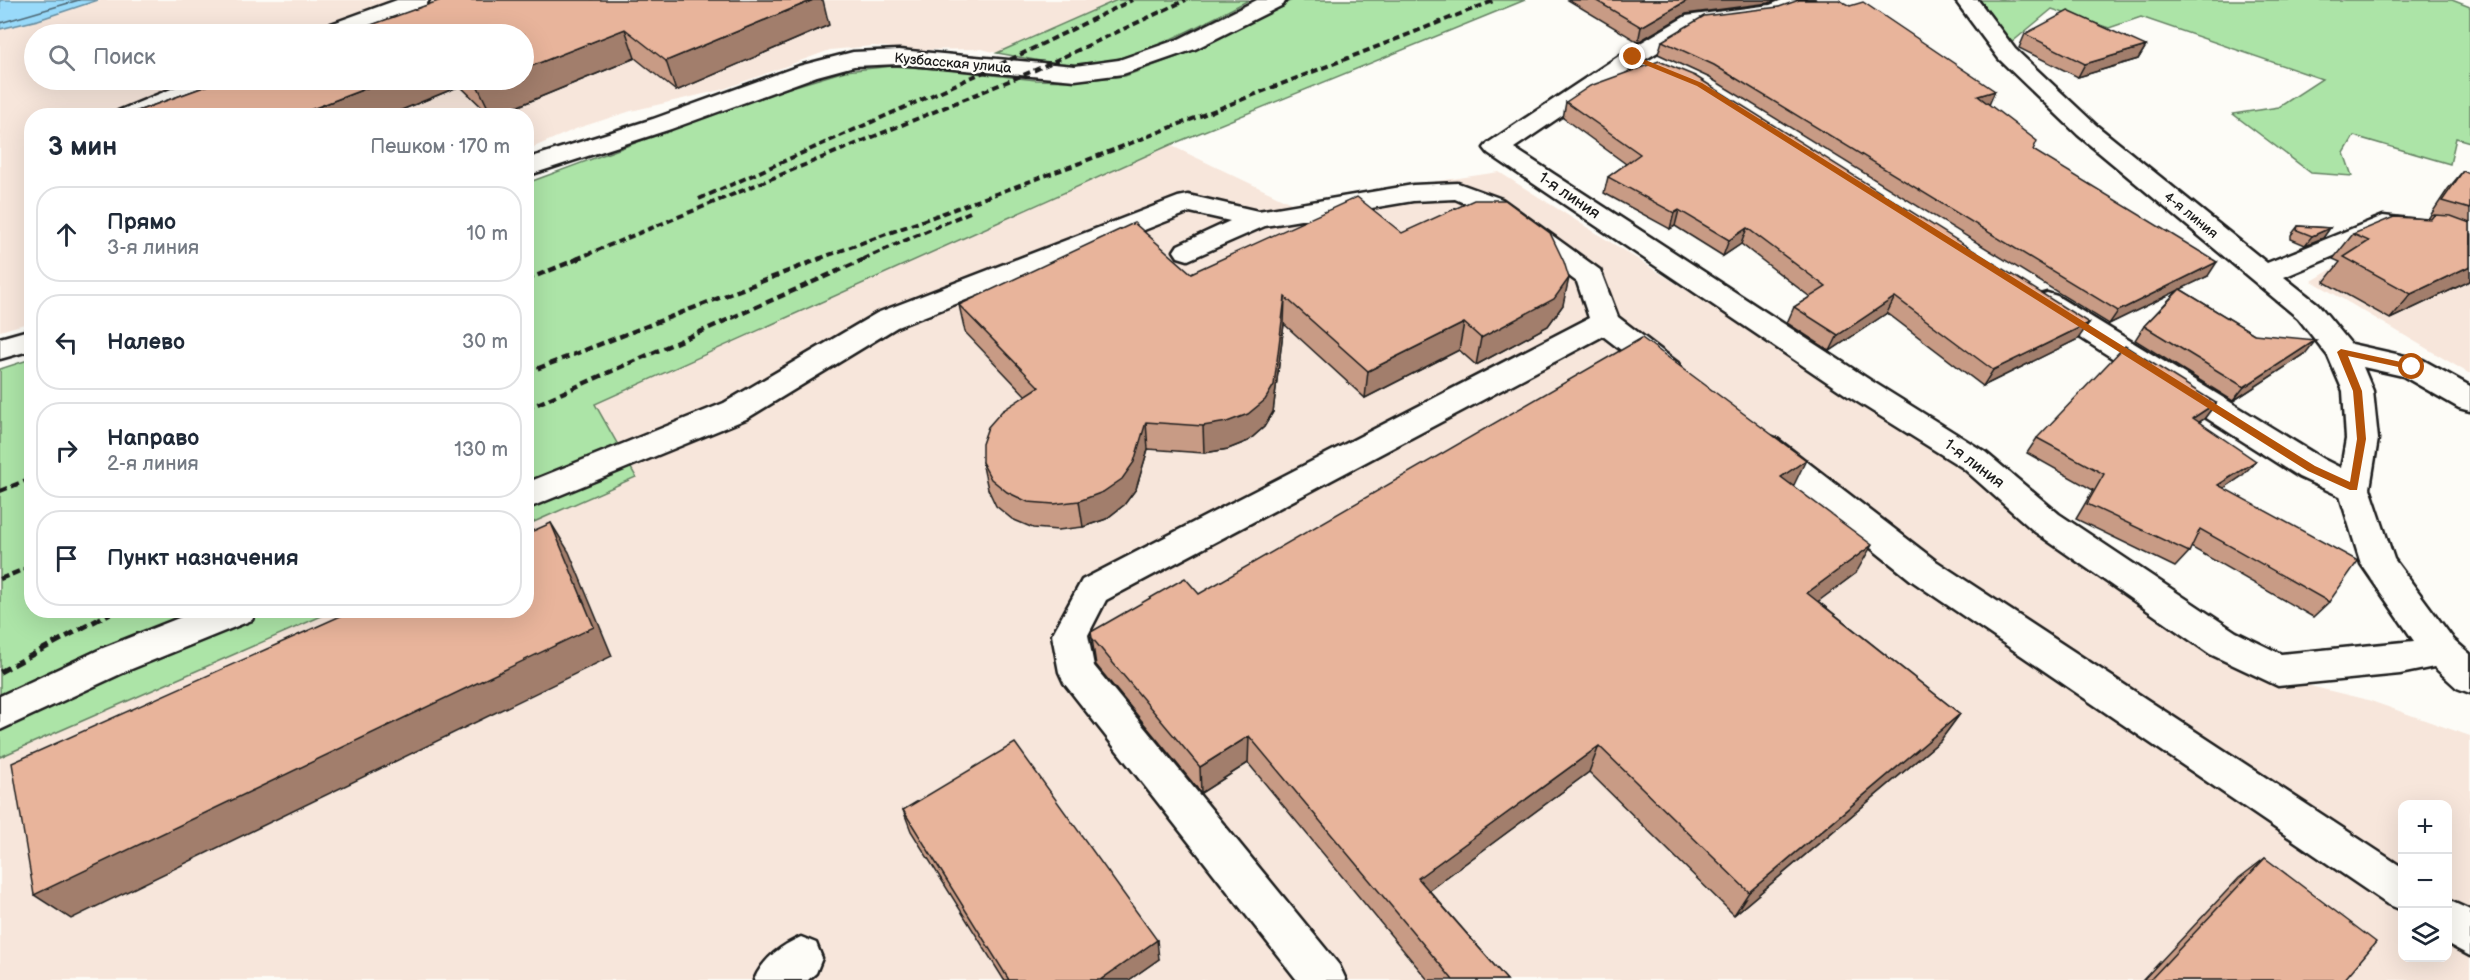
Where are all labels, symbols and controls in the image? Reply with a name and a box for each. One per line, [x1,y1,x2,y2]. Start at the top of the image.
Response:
search box [24,24,534,90]
icon: search [45,41,78,74]
route end [1619,43,1645,69]
text: Поиск [93,44,156,71]
street label: Кузбасская улица [894,49,1013,77]
text: 3 мин [48,132,117,163]
text: Пешком · 170 m [370,135,510,159]
street label: 1-я линия [1535,169,1603,224]
street label: 4-я линия [2161,188,2222,242]
text: Прямо [107,209,176,236]
icon: ahead [50,218,83,251]
text: 10 m [467,222,508,246]
text: 3-я линия [107,236,199,260]
icon: left [50,326,83,359]
text: Налево [107,329,185,356]
text: 30 m [462,330,508,354]
route start [2398,353,2424,379]
text: Направо [107,425,199,452]
icon: right [50,434,83,467]
street label: 1-я линия [1940,435,2008,493]
text: 130 m [454,438,508,462]
text: 2-я линия [107,452,199,476]
icon: arrive [50,542,83,575]
text: Пункт назначения [107,545,299,572]
map controls [2398,800,2452,962]
button: + [2398,800,2452,854]
button: − [2398,854,2452,908]
button: layers [2398,908,2452,962]

